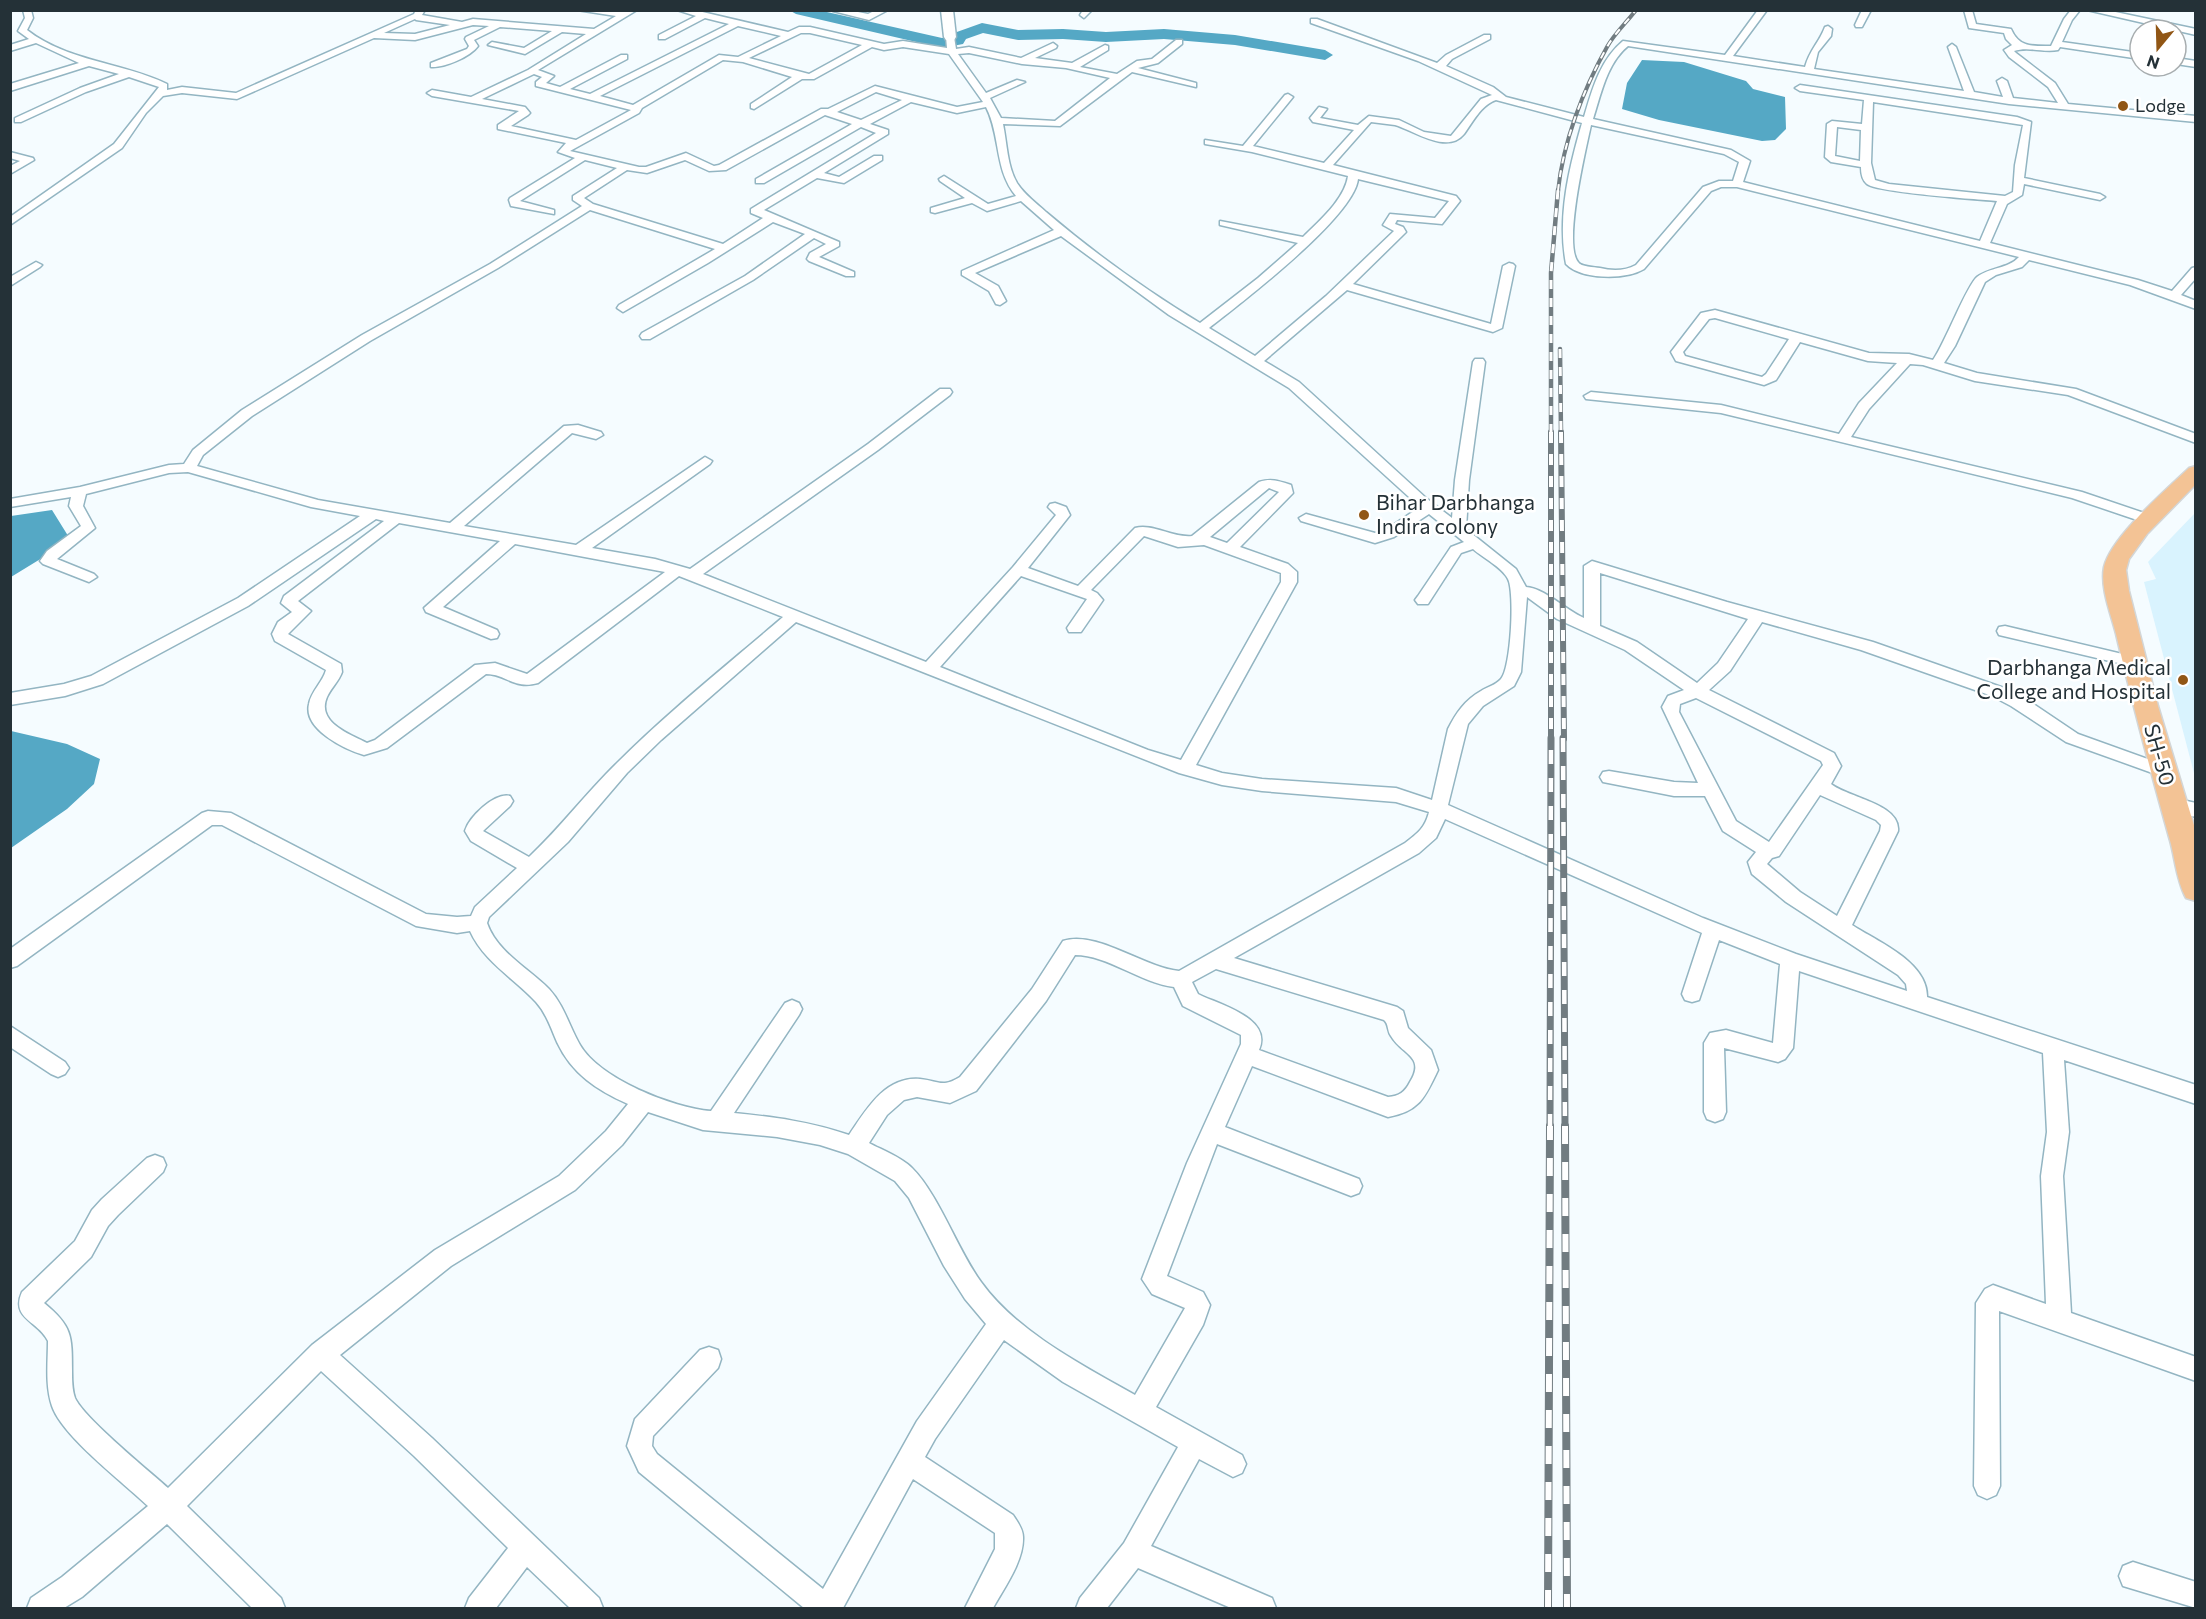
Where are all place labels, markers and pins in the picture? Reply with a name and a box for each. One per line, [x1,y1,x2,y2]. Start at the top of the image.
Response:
place label: Lodge [2135,94,2186,116]
marker: Lodge [2116,99,2130,113]
place label: Bihar Darbhanga Indira colony [1376,489,1535,538]
marker: Bihar Darbhanga Indira colony [1357,508,1371,522]
place label: Darbhanga Medical College and Hospital [1977,654,2171,703]
marker: Darbhanga Medical College and Hospital [2176,673,2190,687]

